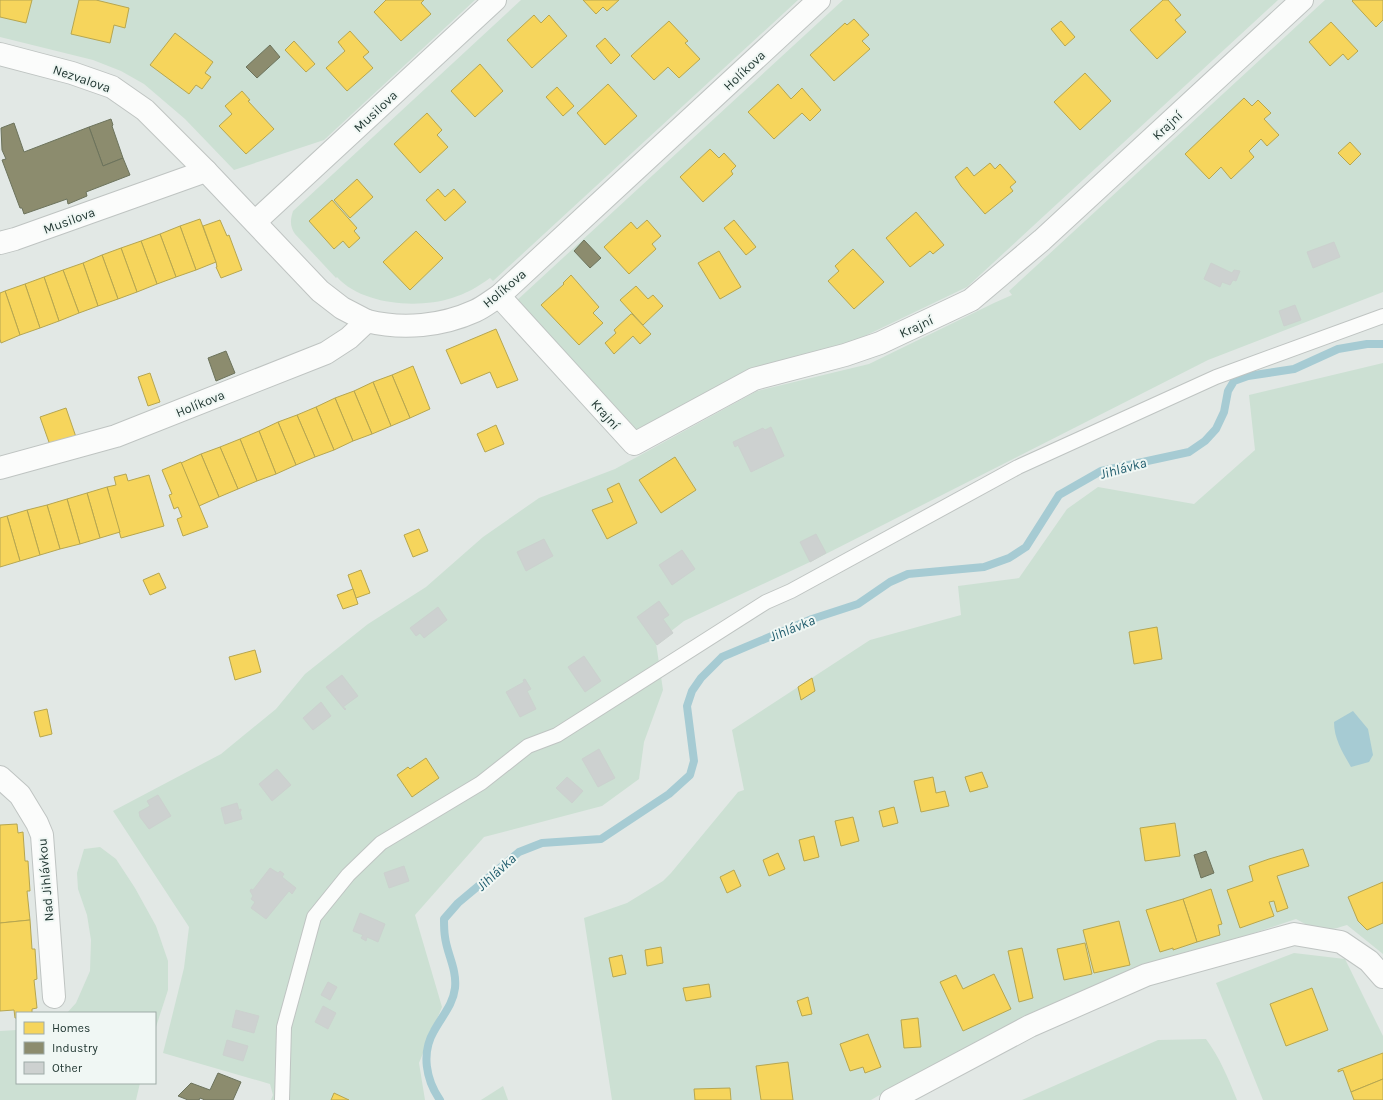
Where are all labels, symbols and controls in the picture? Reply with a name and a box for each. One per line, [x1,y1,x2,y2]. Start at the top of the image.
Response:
street label: Holíkova [720,47,768,93]
street label: Nezvalova [51,62,113,95]
street label: Musilova [350,87,400,135]
street label: Krajní [1149,108,1186,143]
street label: Musilova [41,204,97,237]
street label: Holíkova [480,266,529,311]
street label: Krajní [897,312,936,341]
street label: Holíkova [174,387,227,420]
street label: Krajní [588,396,623,433]
water label: Jihlávka [1098,454,1148,483]
water label: Jihlávka [767,612,817,645]
street label: Nad Jihlávkou [34,838,57,922]
water label: Jihlávka [473,850,520,895]
legend [16,1012,156,1084]
text: Homes [52,1021,90,1035]
text: Industry [52,1041,98,1055]
text: Other [52,1061,83,1075]

